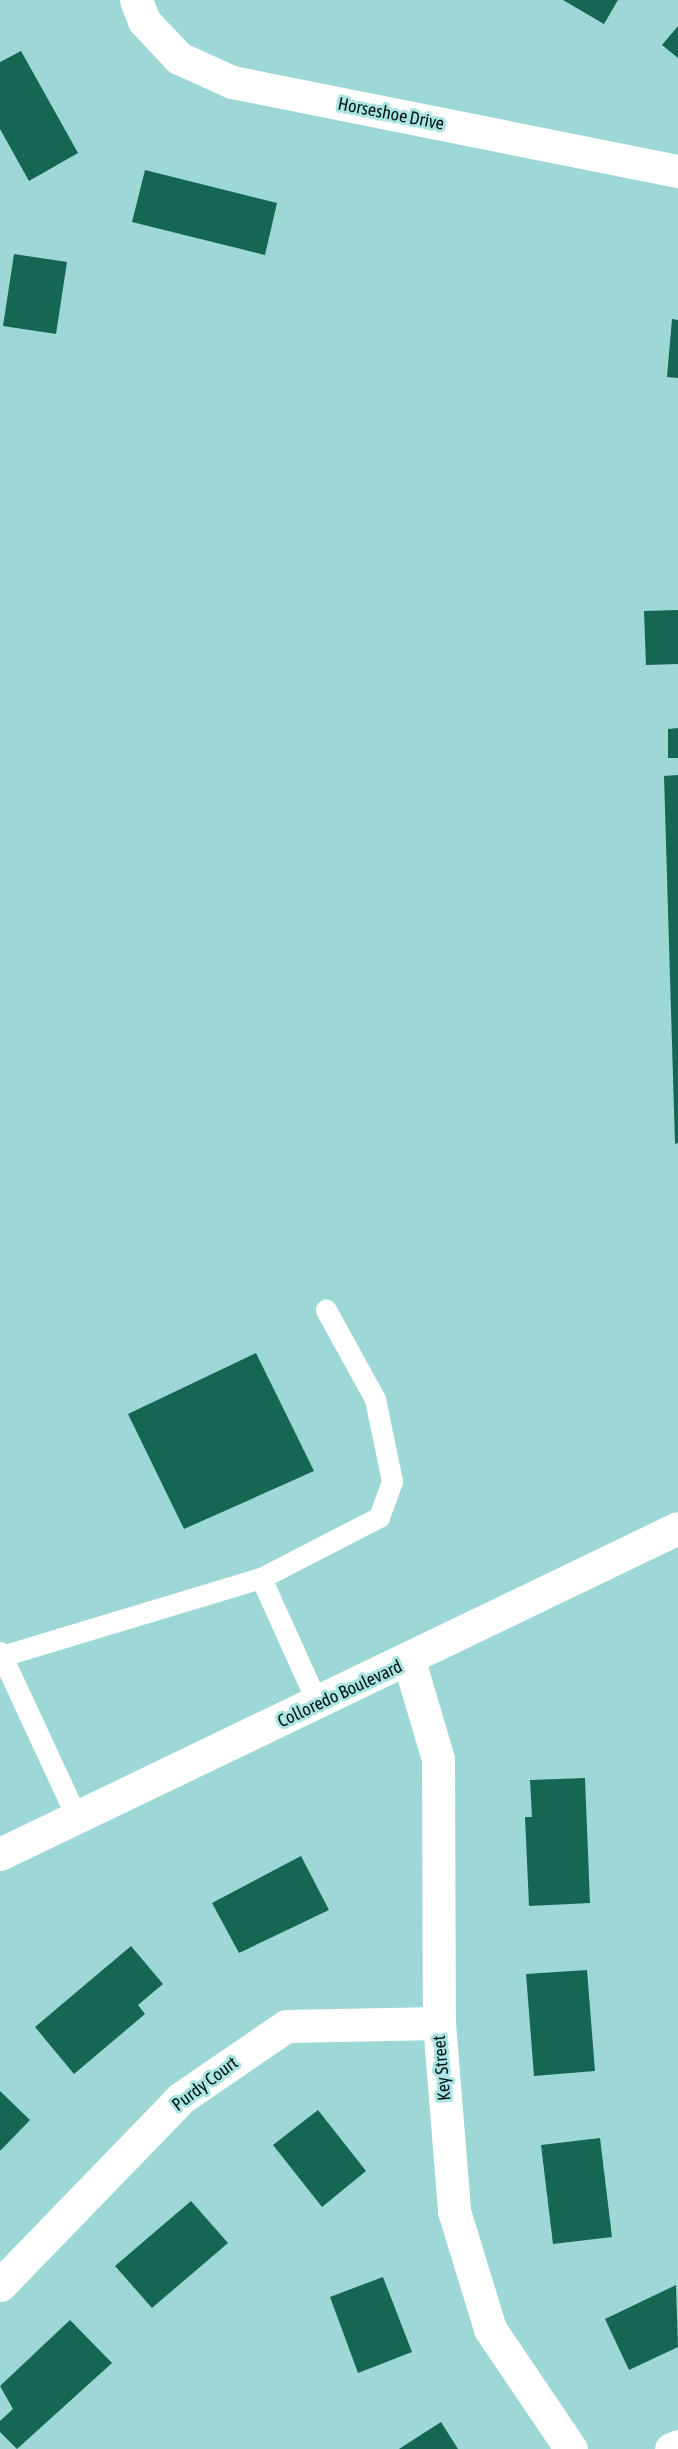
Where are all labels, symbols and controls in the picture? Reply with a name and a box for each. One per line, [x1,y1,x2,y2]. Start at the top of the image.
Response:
street label: Horseshoe Drive [336,93,446,135]
street label: Colloredo Boulevard [274,1656,406,1732]
street label: Key Street [428,2034,456,2102]
street label: Purdy Court [168,2052,242,2116]

